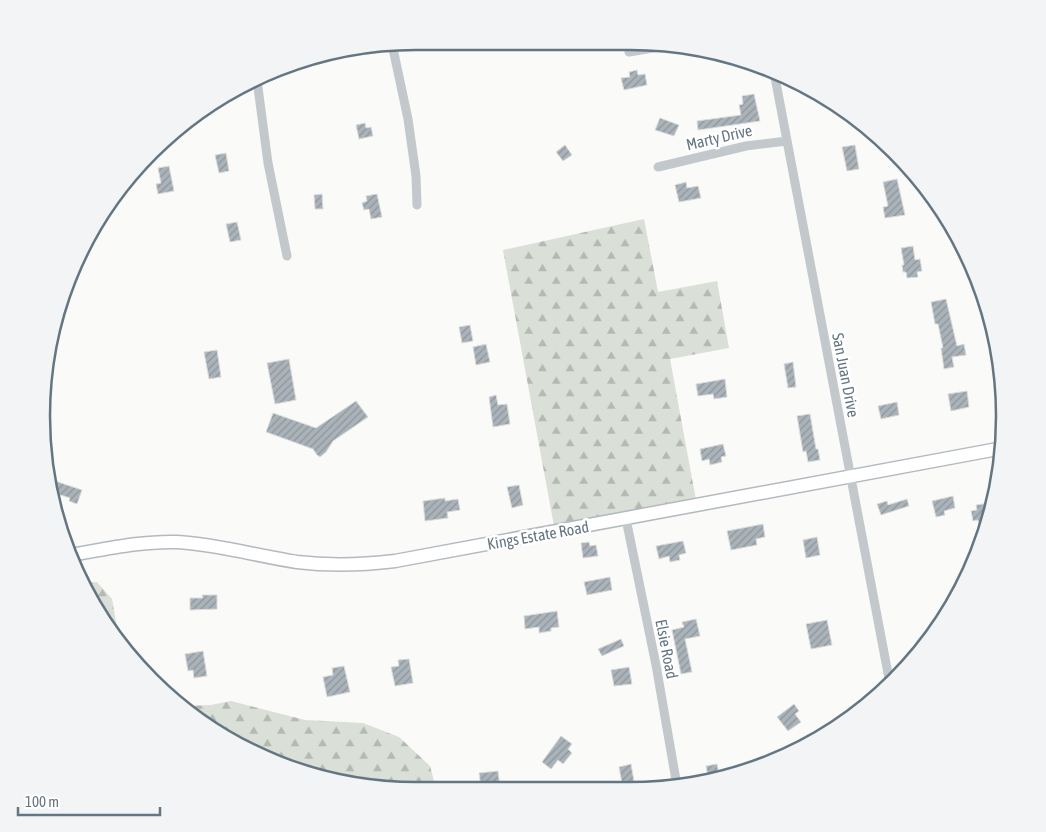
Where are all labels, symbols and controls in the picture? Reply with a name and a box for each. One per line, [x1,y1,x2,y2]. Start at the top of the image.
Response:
street label: Marty Drive [684,121,754,154]
street label: San Juan Drive [829,331,863,419]
street label: Kings Estate Road [486,517,590,554]
street label: Elsie Road [652,618,682,680]
scale bar [18,784,160,816]
text: 100 m [25,793,59,810]

